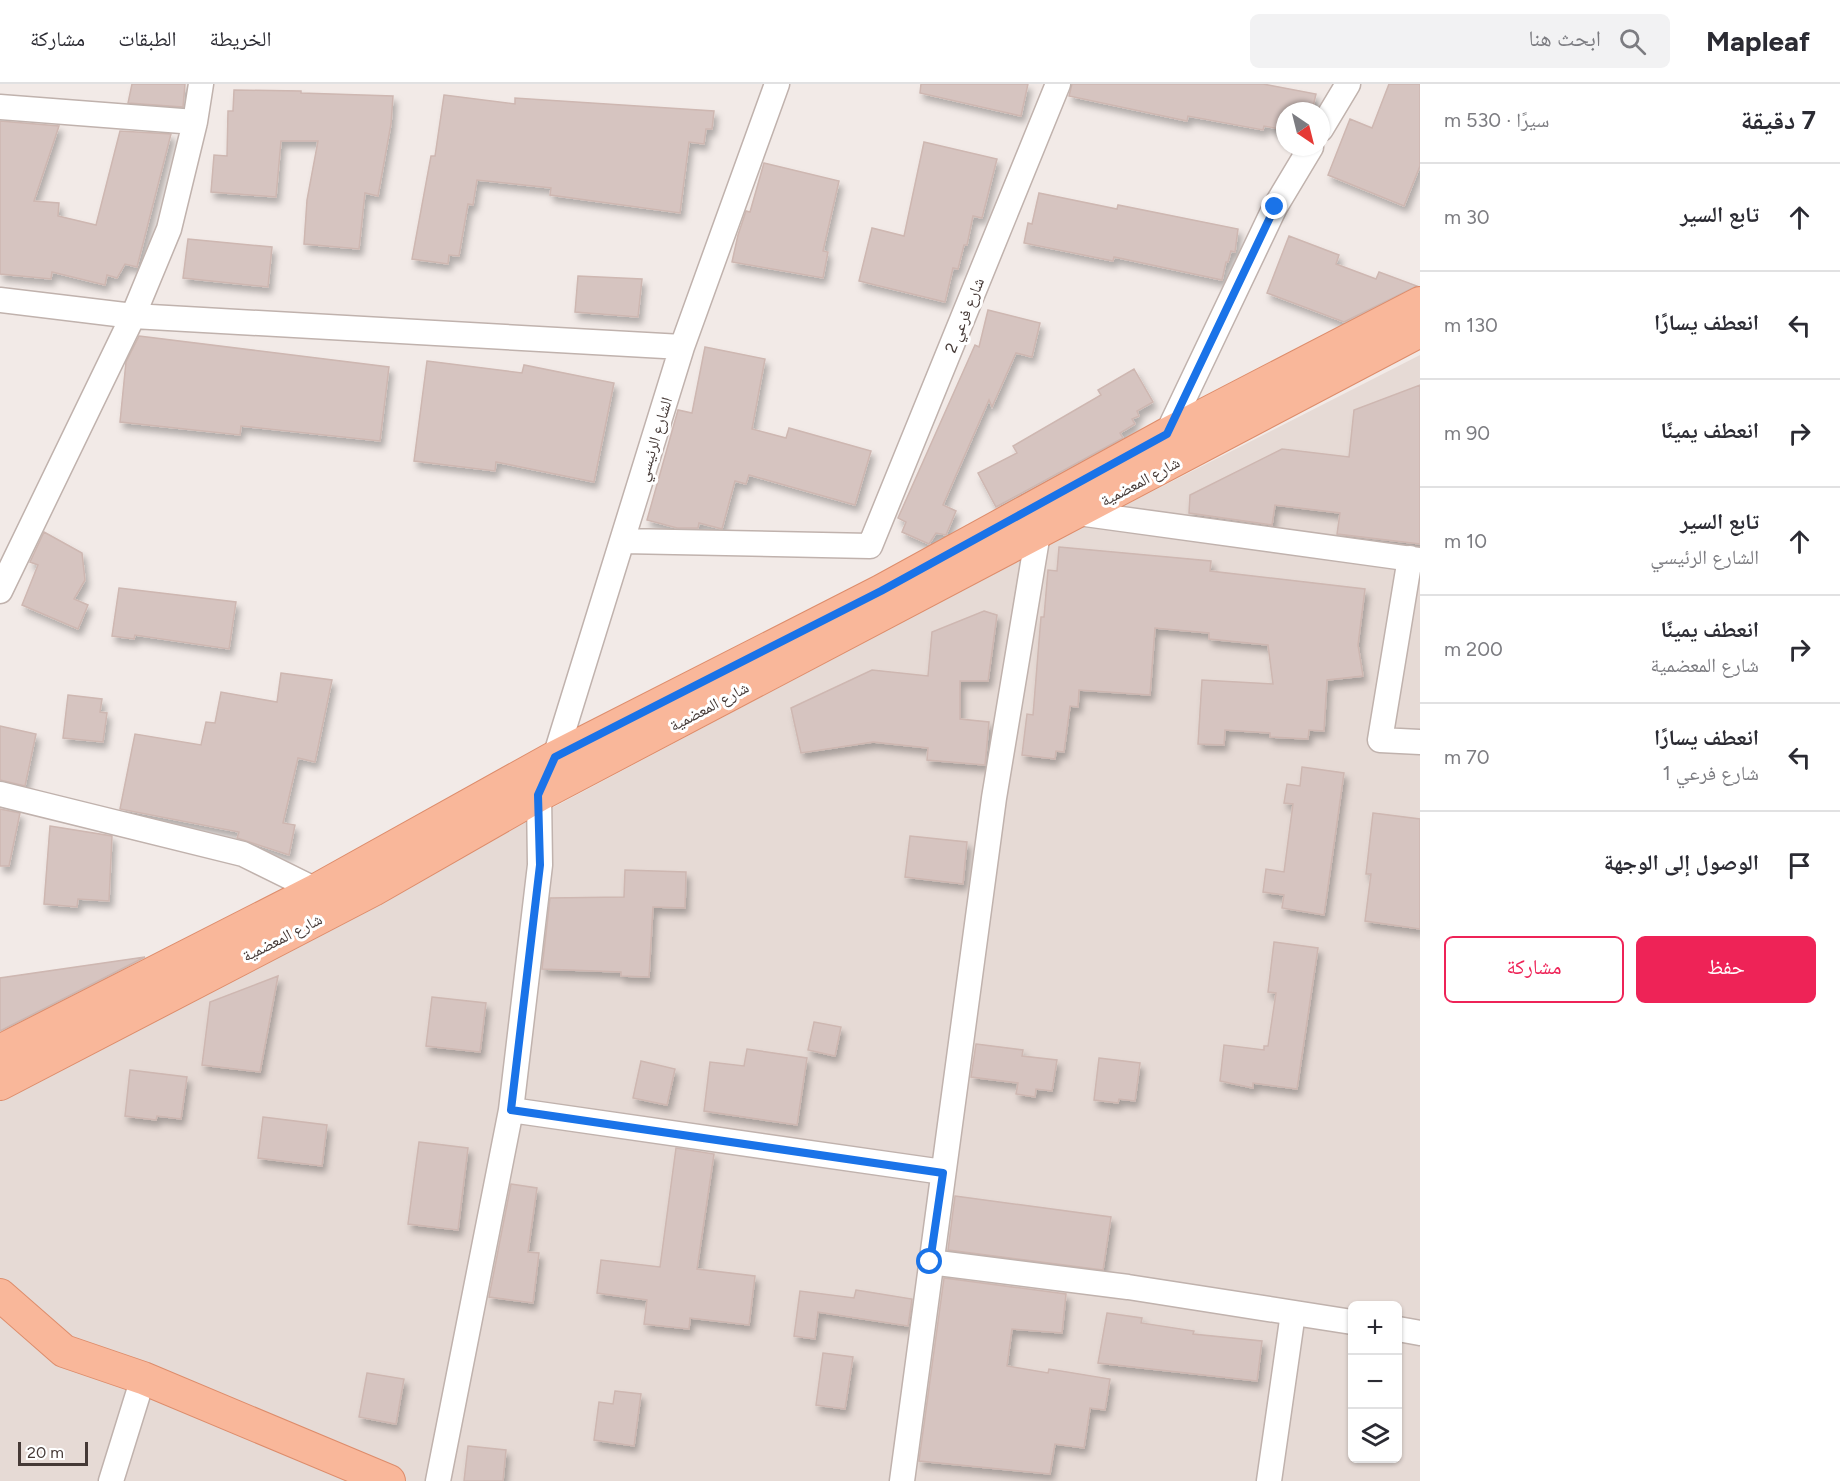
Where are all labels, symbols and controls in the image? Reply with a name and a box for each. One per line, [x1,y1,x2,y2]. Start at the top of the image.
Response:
search box [1250,14,1670,68]
text: Mapleaf [1706,24,1810,58]
text: ابحث هنا [1528,25,1601,52]
icon: search [1616,25,1649,58]
text: مشاركة [30,26,85,51]
text: الطبقات [118,26,177,51]
text: الخريطة [210,26,271,51]
north arrow [1276,102,1330,156]
text: 7 دقيقة [1741,104,1816,136]
text: سيرًا · 530 m [1444,108,1549,132]
route end [1261,193,1287,219]
text: تابع السير [1680,201,1759,228]
icon: ahead [1783,201,1816,234]
text: 30 m [1444,205,1490,229]
street label: شارع فرعي 2 [941,275,991,357]
text: انعطف يسارًا [1654,309,1759,336]
icon: left [1783,309,1816,342]
text: 130 m [1444,313,1498,337]
street label: الشارع الرئيسي [633,395,679,484]
text: انعطف يمينًا [1660,417,1759,444]
icon: right [1783,417,1816,450]
text: 90 m [1444,421,1490,445]
street label: شارع المعضمية [1097,453,1184,511]
text: تابع السير [1680,508,1759,535]
icon: ahead [1783,525,1816,558]
text: 10 m [1444,529,1487,553]
text: الشارع الرئيسي [1650,545,1759,569]
text: انعطف يمينًا [1660,616,1759,643]
icon: right [1783,633,1816,666]
text: 200 m [1444,637,1503,661]
text: شارع المعضمية [1650,653,1759,677]
street label: شارع المعضمية [666,678,753,736]
text: انعطف يسارًا [1654,724,1759,751]
icon: left [1783,741,1816,774]
text: 70 m [1444,745,1490,769]
text: شارع فرعي 1 [1663,761,1759,785]
text: الوصول إلى الوجهة [1604,849,1759,876]
icon: arrive [1783,849,1816,882]
street label: شارع المعضمية [239,909,326,967]
button: مشاركة [1444,936,1624,1003]
button: حفظ [1636,936,1816,1003]
route start [916,1248,942,1274]
map controls [1348,1301,1402,1463]
button: + [1348,1301,1402,1355]
button: − [1348,1355,1402,1409]
button: layers [1348,1409,1402,1463]
scale bar [18,1439,88,1466]
text: 20 m [27,1443,64,1462]

